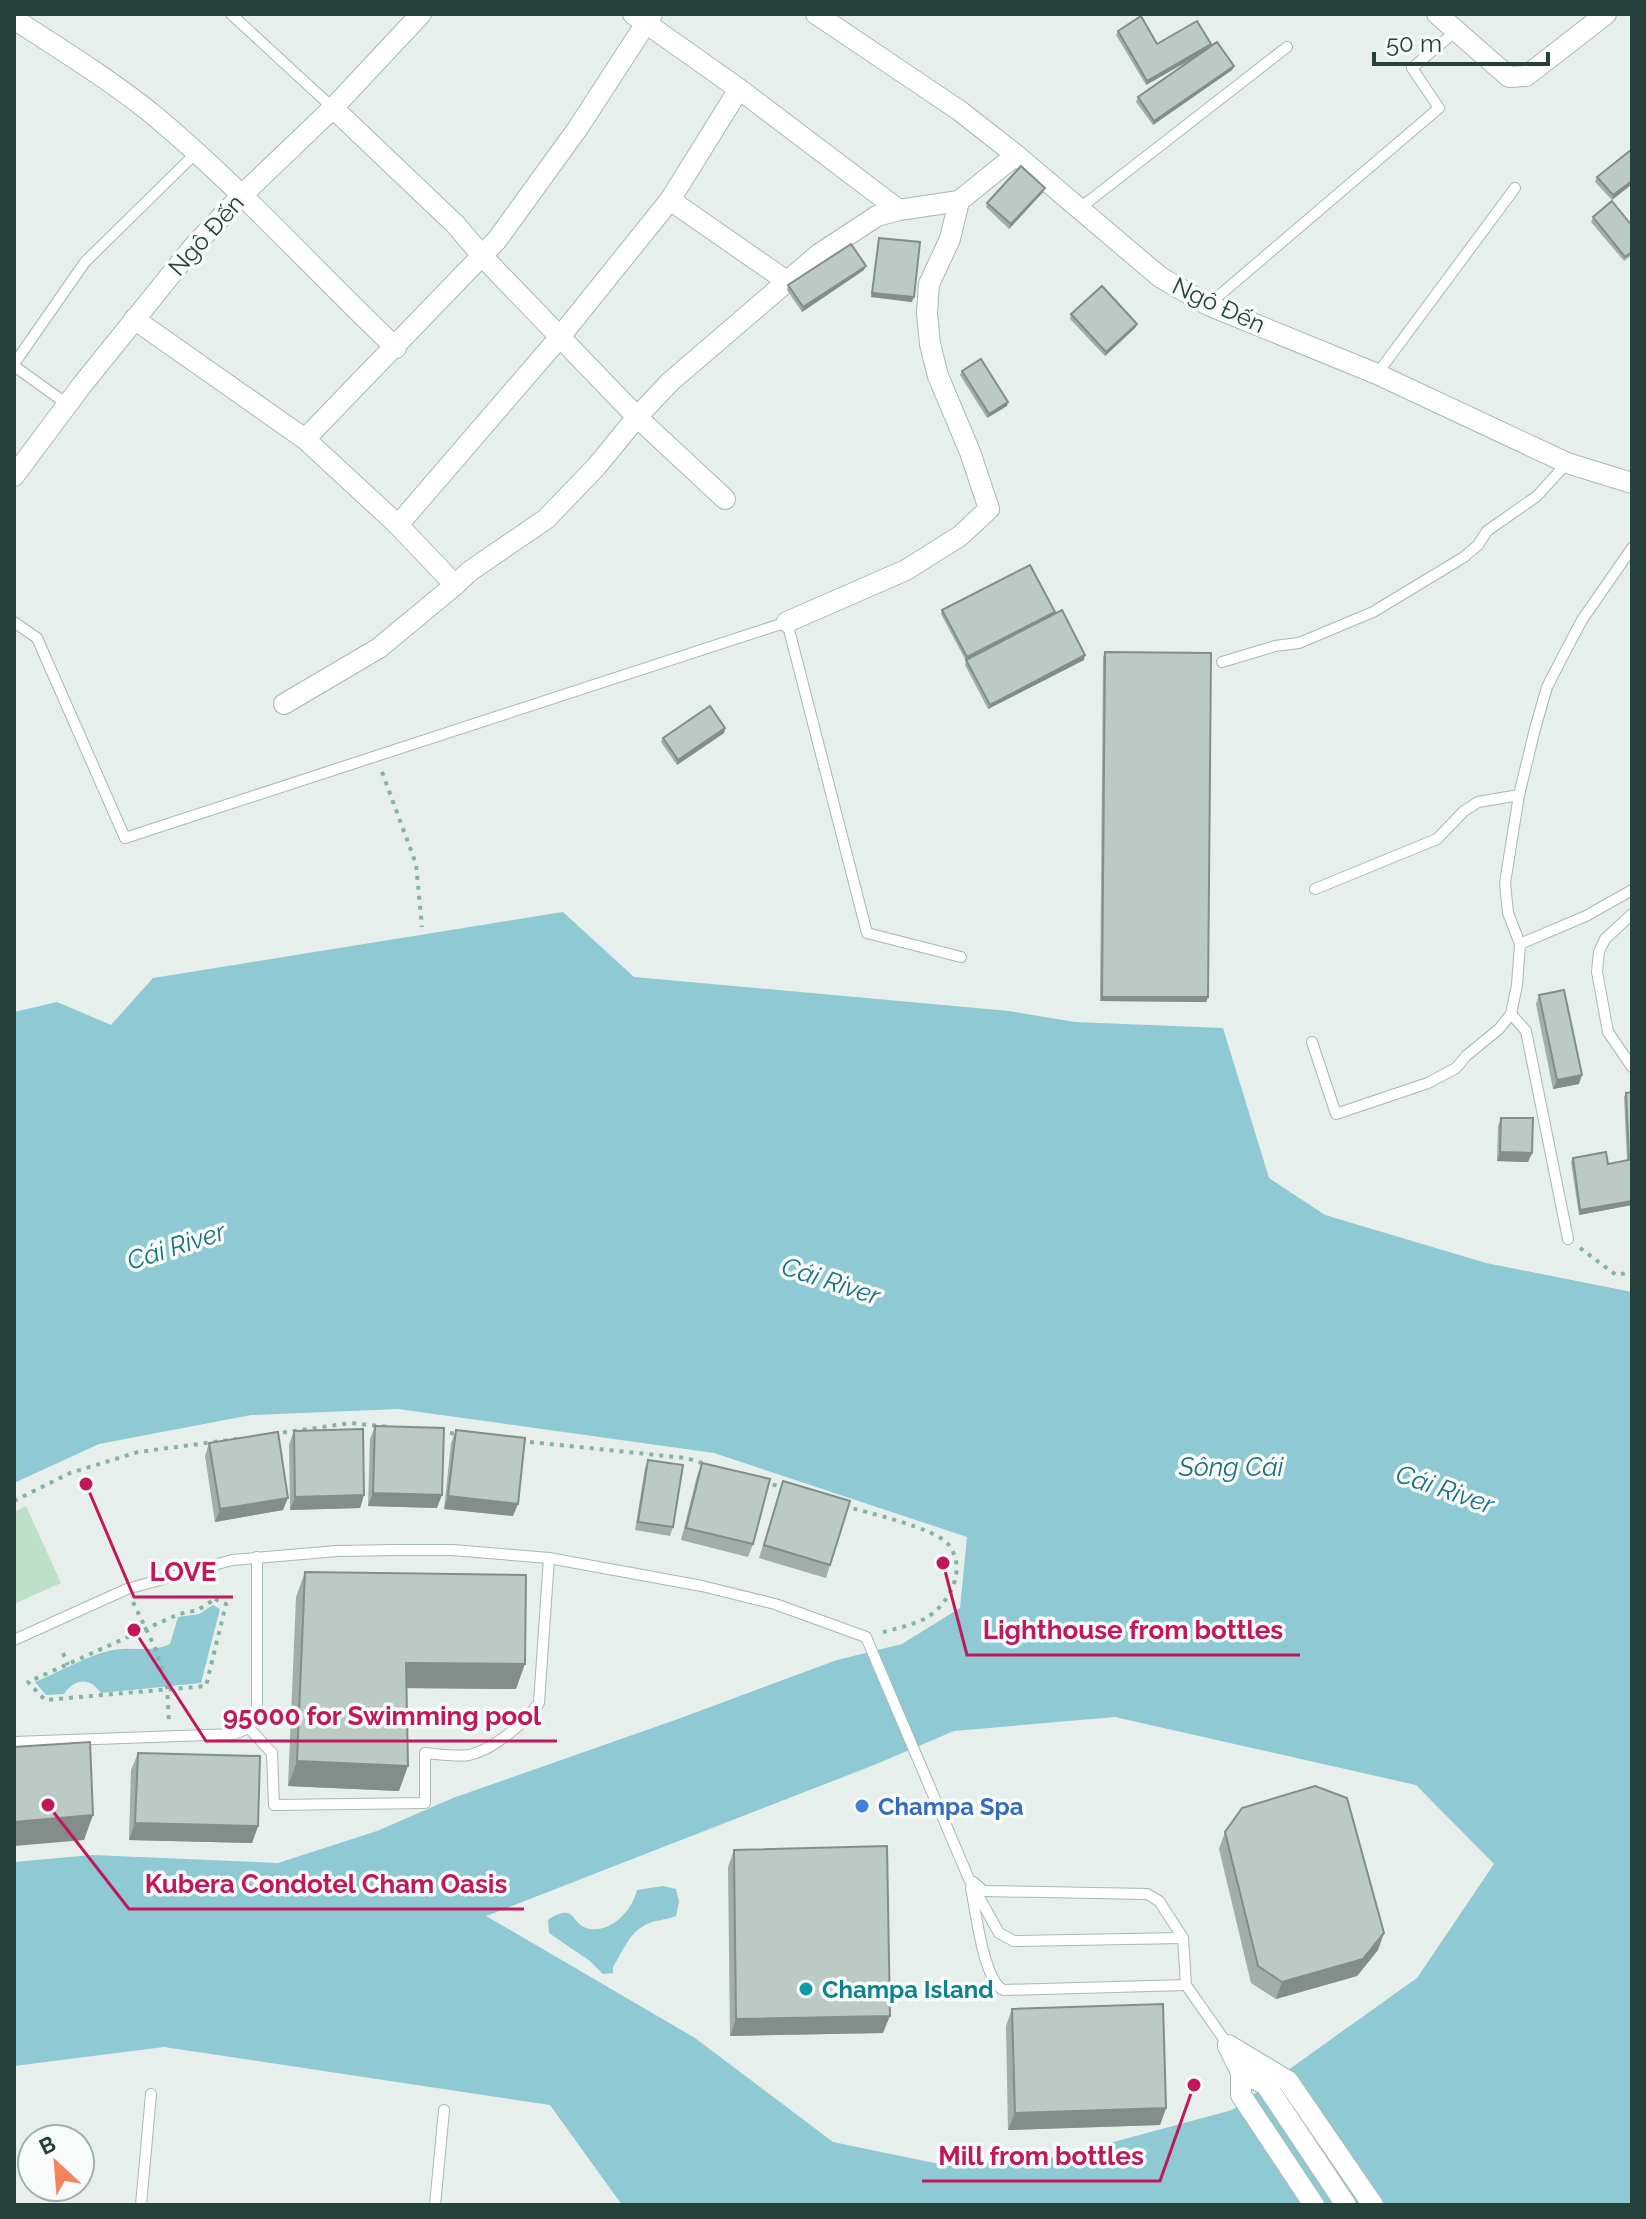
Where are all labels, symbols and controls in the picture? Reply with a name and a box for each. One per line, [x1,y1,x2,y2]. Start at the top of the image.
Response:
scale bar [1374,16,1548,66]
text: 50 m [1386,29,1442,58]
street label: Ngô Đến [162,189,250,281]
street label: Ngô Đến [1168,271,1270,339]
water label: Cái River [123,1216,230,1276]
water label: Cái River [778,1251,885,1311]
water label: Sông Cái [1178,1452,1285,1482]
water label: Cái River [1392,1458,1499,1520]
callout: LOVE [134,1547,233,1597]
text: LOVE [150,1557,216,1587]
callout: Lighthouse from bottles [967,1605,1300,1655]
text: Lighthouse from bottles [983,1615,1283,1645]
callout: 95000 for Swimming pool [206,1691,557,1741]
text: 95000 for Swimming pool [223,1701,542,1731]
place label: Champa Spa [878,1792,1024,1821]
marker: Champa Spa [853,1797,871,1815]
callout: Kubera Condotel Cham Oasis [129,1859,524,1909]
text: Kubera Condotel Cham Oasis [145,1869,507,1899]
place label: Champa Island [822,1975,994,2004]
marker: Champa Island [797,1980,815,1998]
north arrow [16,2123,96,2203]
text: B [35,2130,60,2160]
callout: Mill from bottles [922,2131,1160,2181]
text: Mill from bottles [938,2141,1144,2171]

